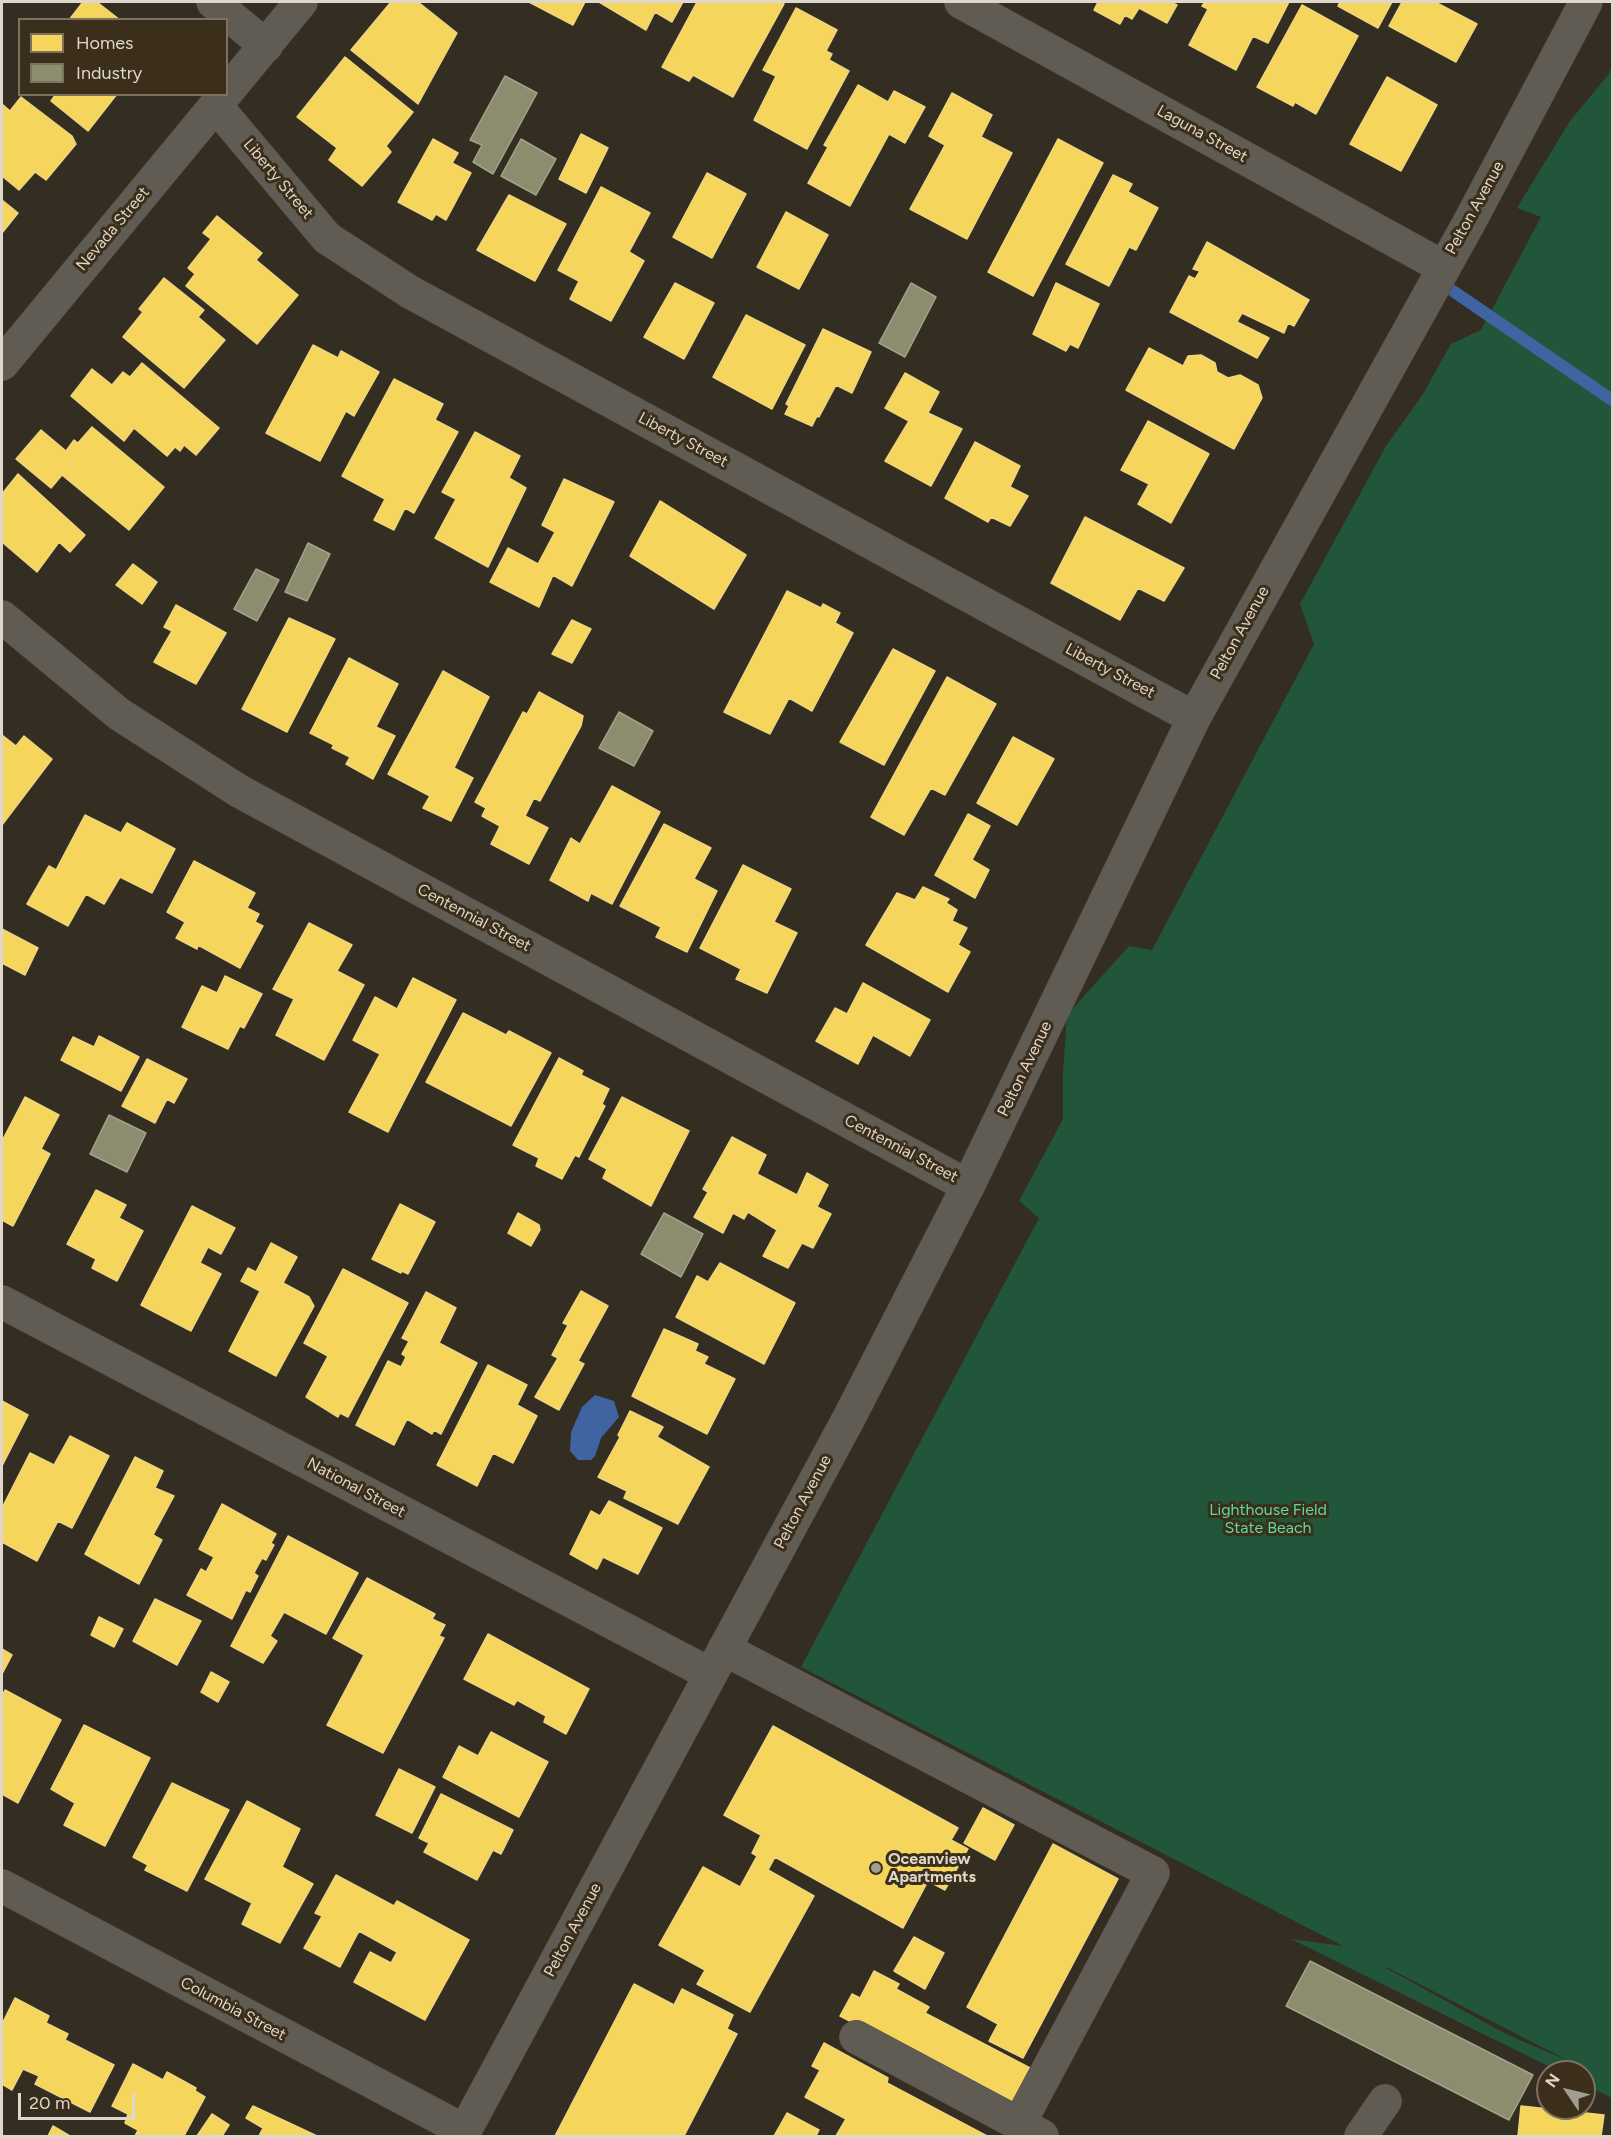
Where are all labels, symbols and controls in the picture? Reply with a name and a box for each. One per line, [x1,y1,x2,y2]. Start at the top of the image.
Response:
legend [18,18,228,96]
text: Homes [76,32,134,54]
text: Industry [76,62,142,84]
street label: Laguna Street [1153,101,1251,167]
street label: Liberty Street [239,135,317,223]
street label: Pelton Avenue [1441,158,1509,258]
street label: Nevada Street [72,183,154,275]
street label: Liberty Street [635,408,731,472]
street label: Pelton Avenue [1206,583,1274,683]
street label: Liberty Street [1062,639,1158,703]
street label: Centennial Street [414,880,534,956]
street label: Pelton Avenue [994,1018,1056,1120]
street label: Centennial Street [841,1111,961,1187]
street label: Pelton Avenue [770,1452,836,1552]
street label: National Street [303,1454,409,1522]
park label: Lighthouse Field State Beach [1209,1500,1327,1538]
place label: Oceanview Apartments [888,1849,976,1887]
marker: Oceanview Apartments [869,1861,883,1875]
street label: Pelton Avenue [540,1880,606,1980]
street label: Columbia Street [177,1973,289,2045]
north arrow [1536,2060,1596,2120]
text: N [1541,2070,1564,2091]
scale bar [21,2081,138,2119]
text: 20 m [29,2092,70,2114]

